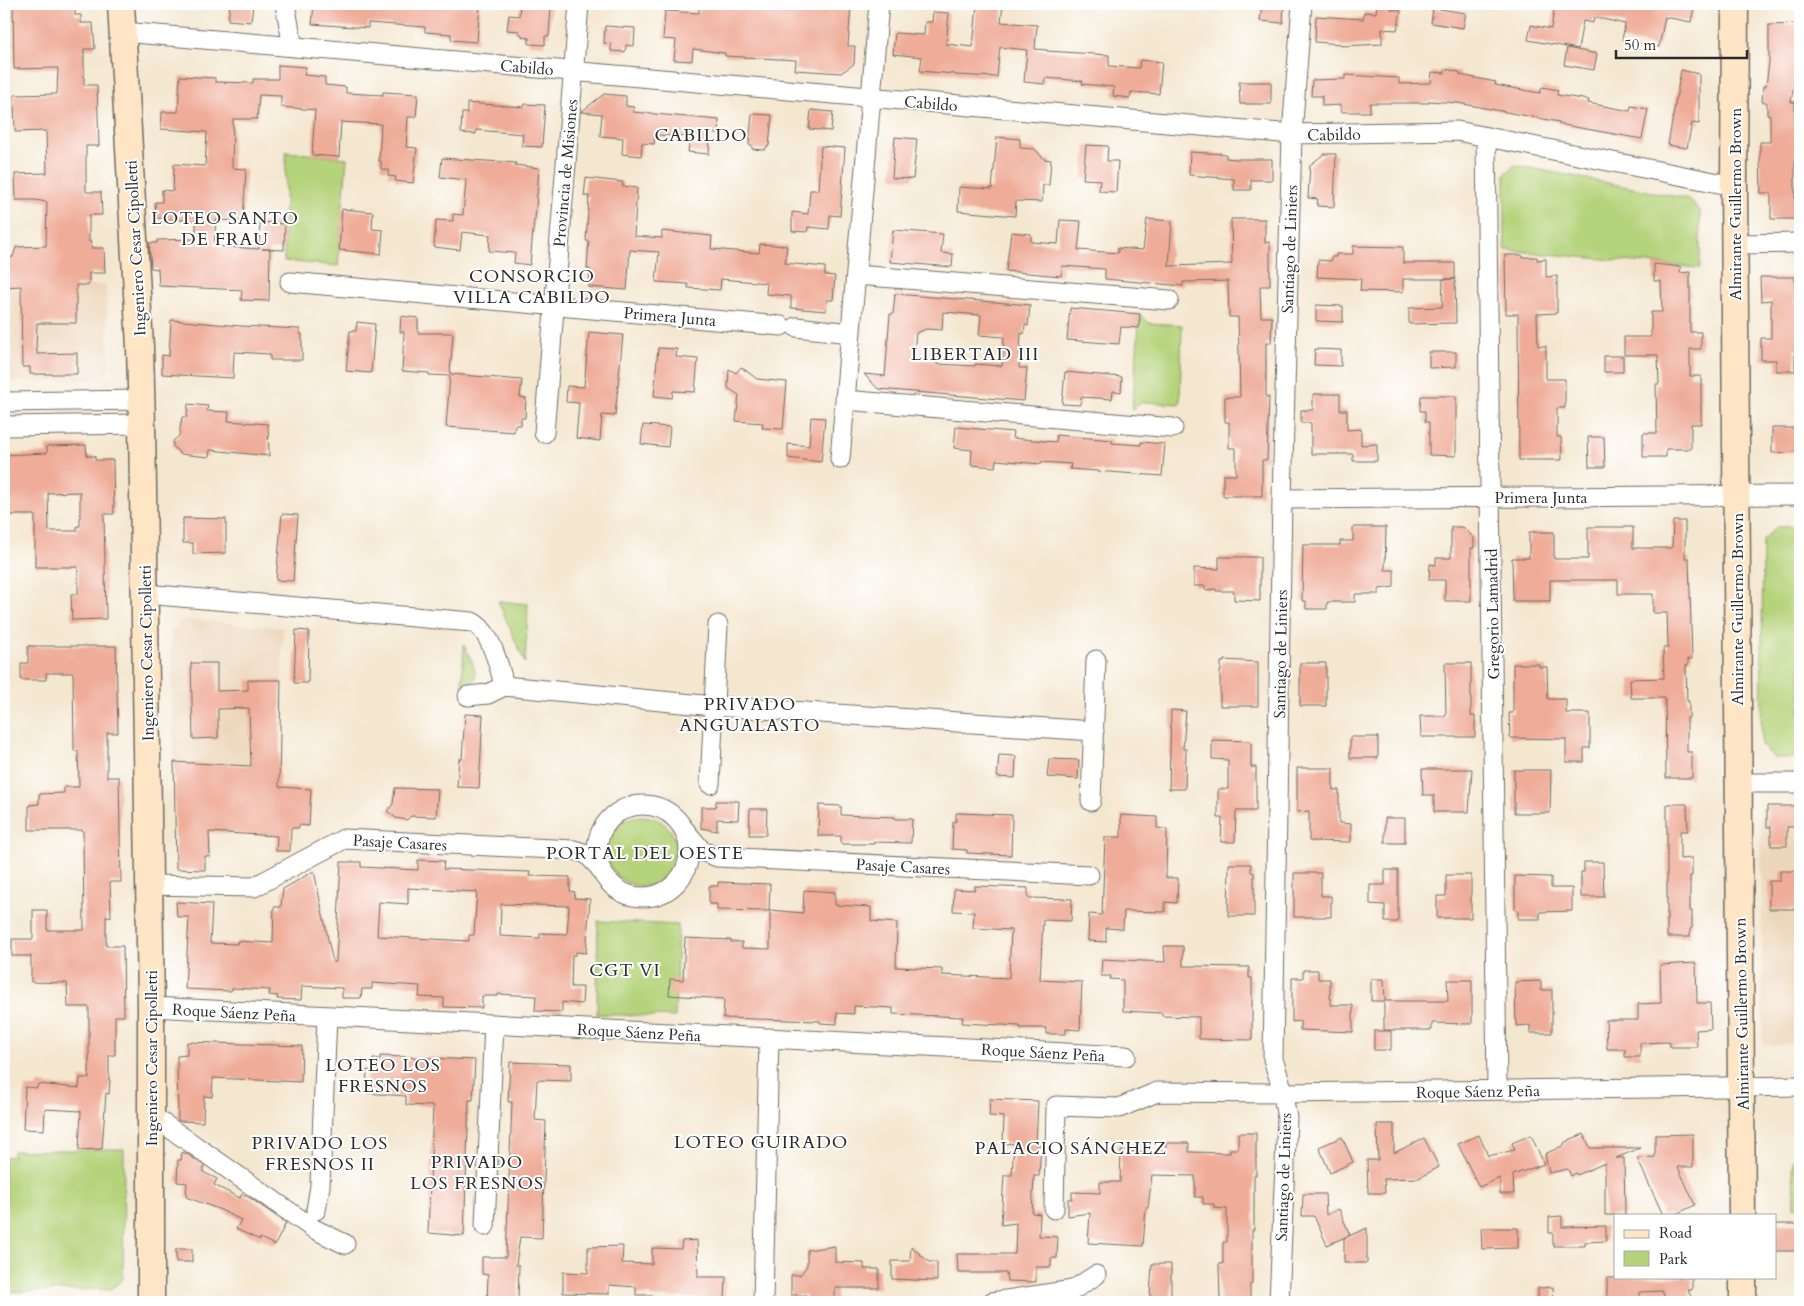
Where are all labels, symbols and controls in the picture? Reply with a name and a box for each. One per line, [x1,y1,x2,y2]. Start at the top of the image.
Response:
scale bar [1616,28,1748,60]
text: 50 m [1624,35,1656,55]
street label: Cabildo [499,55,555,81]
street label: Cabildo [903,91,959,117]
street label: Provincia de Misiones [549,98,583,248]
street label: Almirante Guillermo Brown [1725,108,1747,300]
district label: CABILDO [654,123,748,148]
street label: Cabildo [1307,124,1361,146]
street label: Ingeniero Cesar Cipolletti [120,159,152,337]
street label: Santiago de Liniers [1277,184,1303,314]
district label: LOTEO SANTO DE FRAU [151,206,299,252]
district label: CONSORCIO VILLA CABILDO [453,264,611,310]
street label: Primera Junta [623,302,717,332]
district label: LIBERTAD III [911,342,1039,367]
street label: Primera Junta [1495,487,1588,509]
street label: Almirante Guillermo Brown [1727,513,1749,705]
street label: Gregorio Lamadrid [1481,548,1505,680]
street label: Ingeniero Cesar Cipolletti [134,564,160,741]
street label: Santiago de Liniers [1269,589,1293,719]
district label: PRIVADO ANGUALASTO [679,692,821,738]
street label: Pasaje Casares [352,830,448,856]
district label: PORTAL DEL OESTE [546,841,744,866]
street label: Pasaje Casares [855,854,951,880]
street label: Almirante Guillermo Brown [1729,917,1755,1111]
district label: CGT VI [589,958,661,983]
street label: Ingeniero Cesar Cipolletti [141,969,163,1146]
street label: Roque Sáenz Peña [171,999,297,1027]
street label: Roque Sáenz Peña [576,1019,702,1047]
street label: Roque Sáenz Peña [980,1039,1106,1067]
district label: LOTEO LOS FRESNOS [325,1053,441,1099]
street label: Roque Sáenz Peña [1416,1080,1540,1104]
street label: Santiago de Liniers [1271,1112,1297,1242]
district label: LOTEO GUIRADO [674,1130,848,1155]
district label: PRIVADO LOS FRESNOS II [252,1131,388,1177]
district label: PALACIO SÁNCHEZ [975,1136,1167,1161]
district label: PRIVADO LOS FRESNOS [410,1150,544,1196]
legend [1614,1214,1776,1278]
text: Road [1659,1223,1692,1243]
text: Park [1659,1249,1688,1269]

